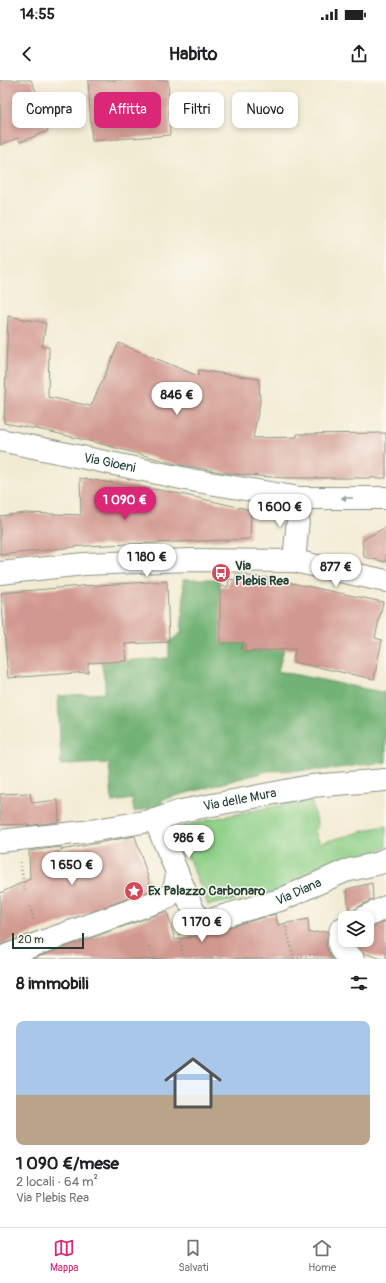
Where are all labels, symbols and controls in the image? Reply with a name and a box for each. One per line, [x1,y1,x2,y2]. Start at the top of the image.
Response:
text: 14:55 [20,5,55,24]
icon: back [16,43,38,65]
text: Habito [169,43,217,66]
icon: share [348,43,370,65]
chip: Compra [12,92,86,128]
chip: Affitta [94,92,161,128]
chip: Filtri [169,92,224,128]
chip: Nuovo [232,92,298,128]
pin: 846 € [149,382,205,416]
text: 846 € [160,387,194,403]
street label: Via Gioeni [82,450,137,476]
pin: 1 090 € [88,487,162,521]
text: 1 090 € [103,492,147,508]
pin: 1 600 € [243,494,317,528]
one-way arrow [340,495,353,501]
text: 1 600 € [258,499,302,515]
pin: 1 180 € [110,544,184,578]
text: 1 180 € [127,549,167,565]
pin: 877 € [308,554,364,588]
place label: Via Plebis Rea [235,558,289,589]
text: 877 € [320,559,352,575]
bus stop icon: Via Plebis Rea [210,562,232,584]
street label: Via delle Mura [202,785,278,815]
pin: 986 € [161,825,217,859]
text: 986 € [173,830,205,846]
pin: 1 650 € [35,852,109,886]
text: 1 650 € [51,857,93,873]
street label: Via Diana [274,875,324,909]
place icon: Ex Palazzo Carbonaro [123,880,145,902]
place label: Ex Palazzo Carbonaro [148,883,265,899]
pin: 1 170 € [165,909,239,943]
map controls [338,911,374,947]
button: layers [338,911,374,947]
text: 1 170 € [182,914,222,930]
scale bar [12,931,84,950]
text: 20 m [18,933,44,946]
icon: filters [348,972,370,994]
text: 8 immobili [16,973,89,994]
icon: home [157,1047,229,1119]
text: 1 090 €/mese [16,1153,119,1174]
text: 2 locali · 64 m² [16,1174,98,1190]
text: Via Plebis Rea [16,1190,89,1206]
tab: Mappa [50,1237,78,1274]
tab: Salvati [178,1237,209,1274]
tab: Home [308,1237,336,1274]

